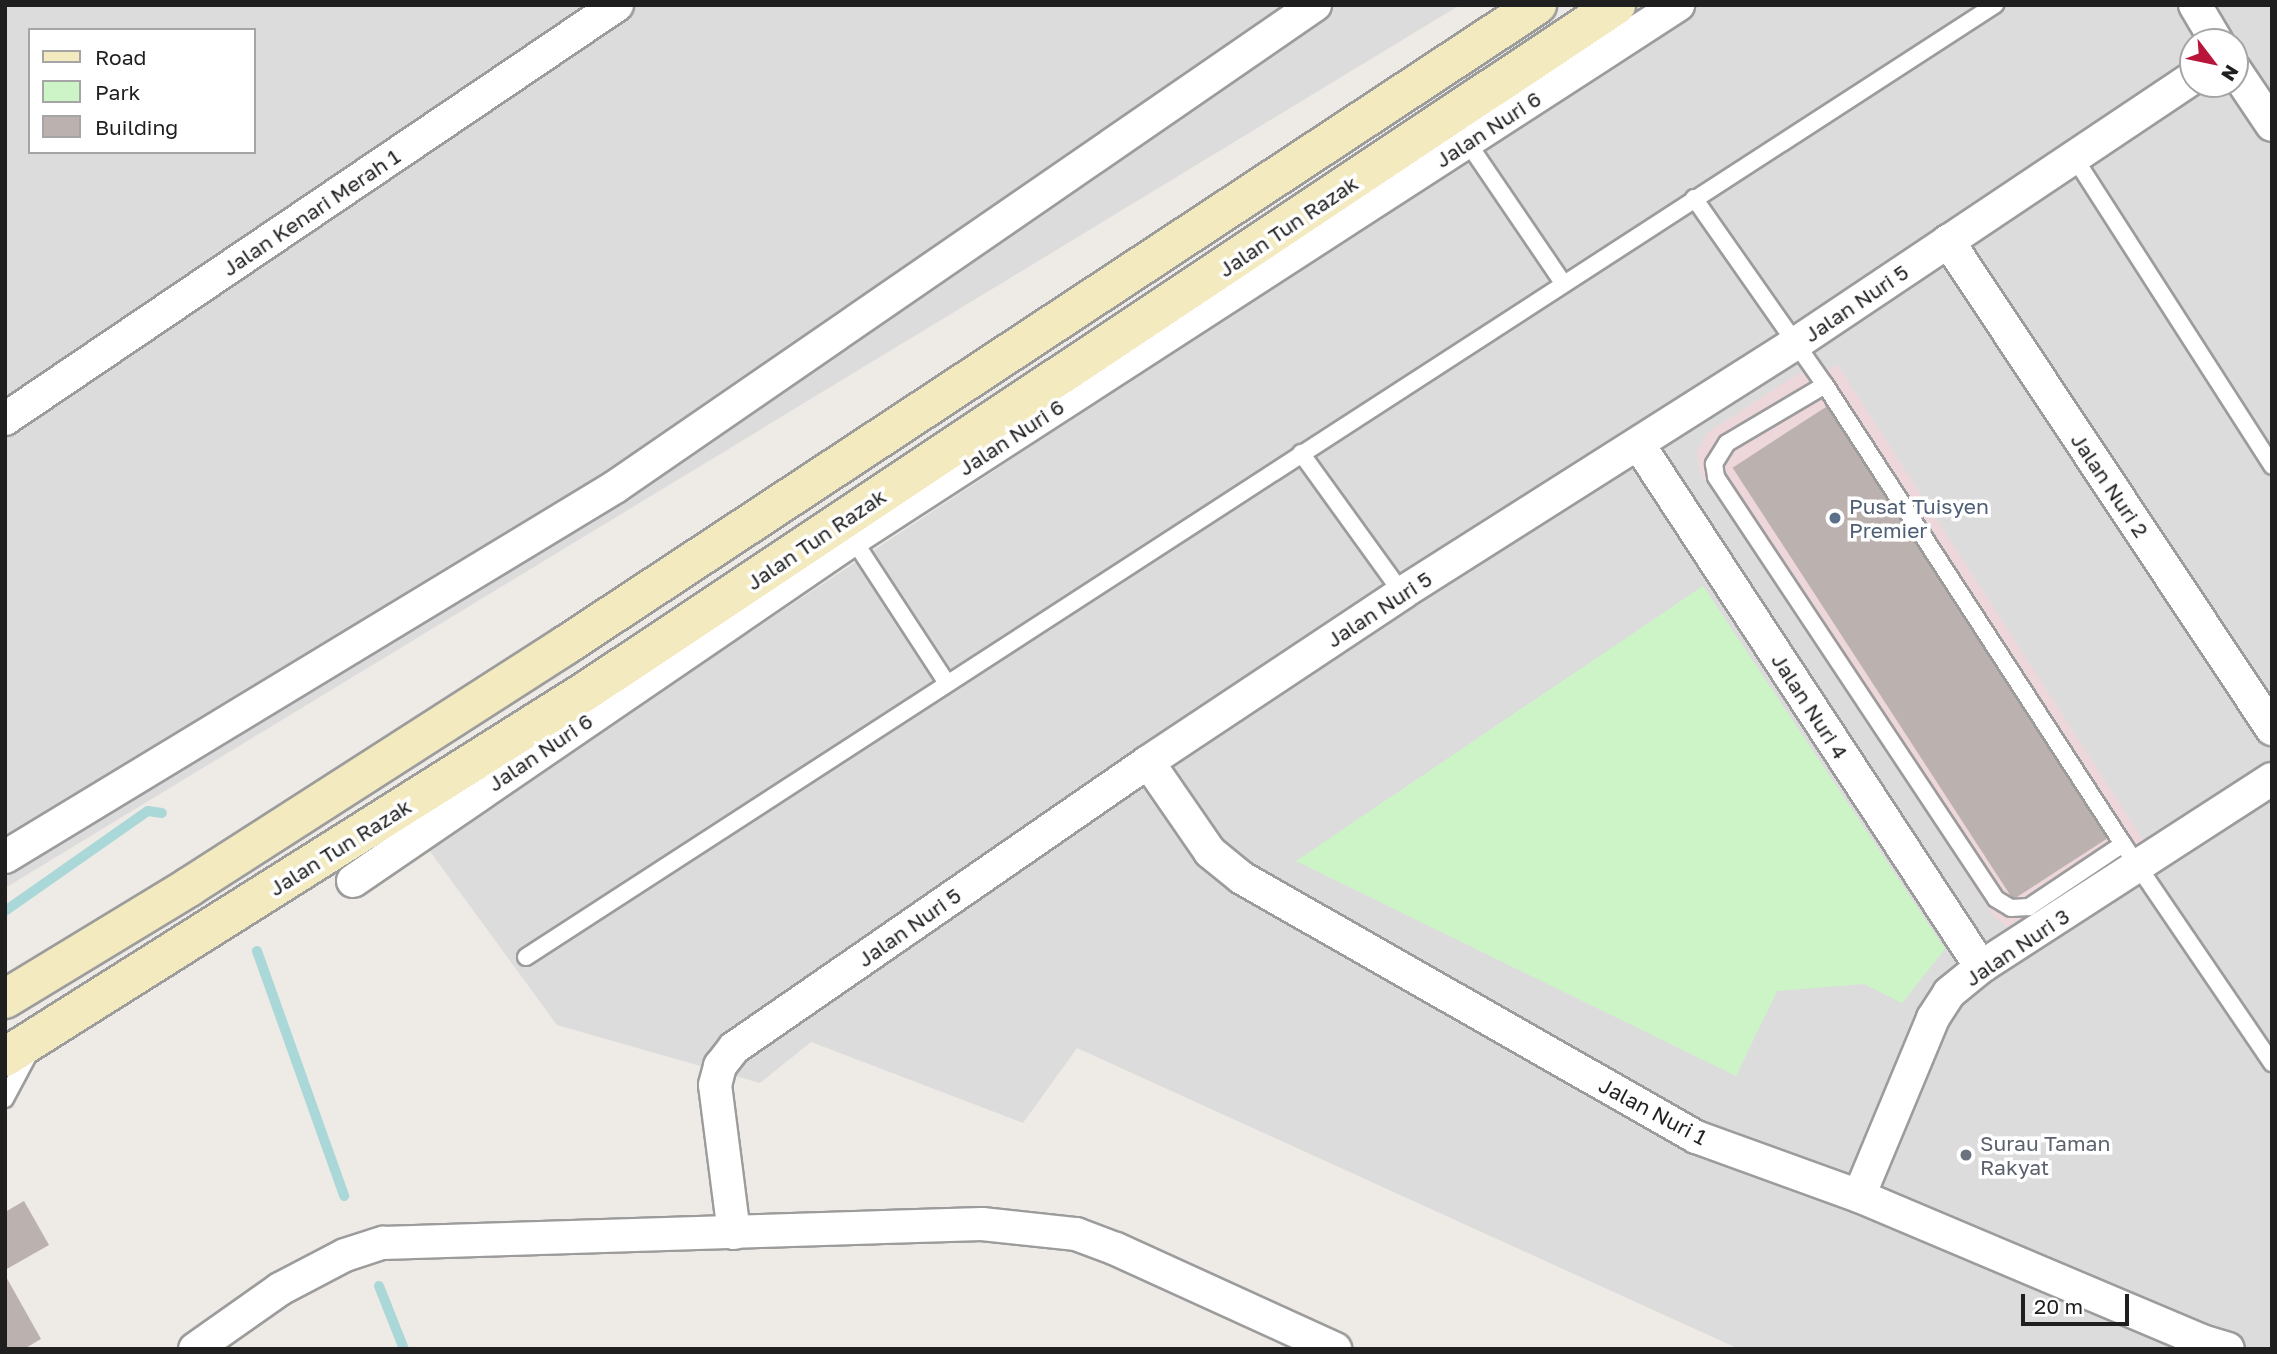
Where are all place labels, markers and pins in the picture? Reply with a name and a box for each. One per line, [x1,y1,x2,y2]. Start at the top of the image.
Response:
place label: Pusat Tuisyen Premier [1849,493,1989,543]
marker: Pusat Tuisyen Premier [1827,510,1843,526]
place label: Surau Taman Rakyat [1980,1130,2110,1180]
marker: Surau Taman Rakyat [1958,1147,1974,1163]

